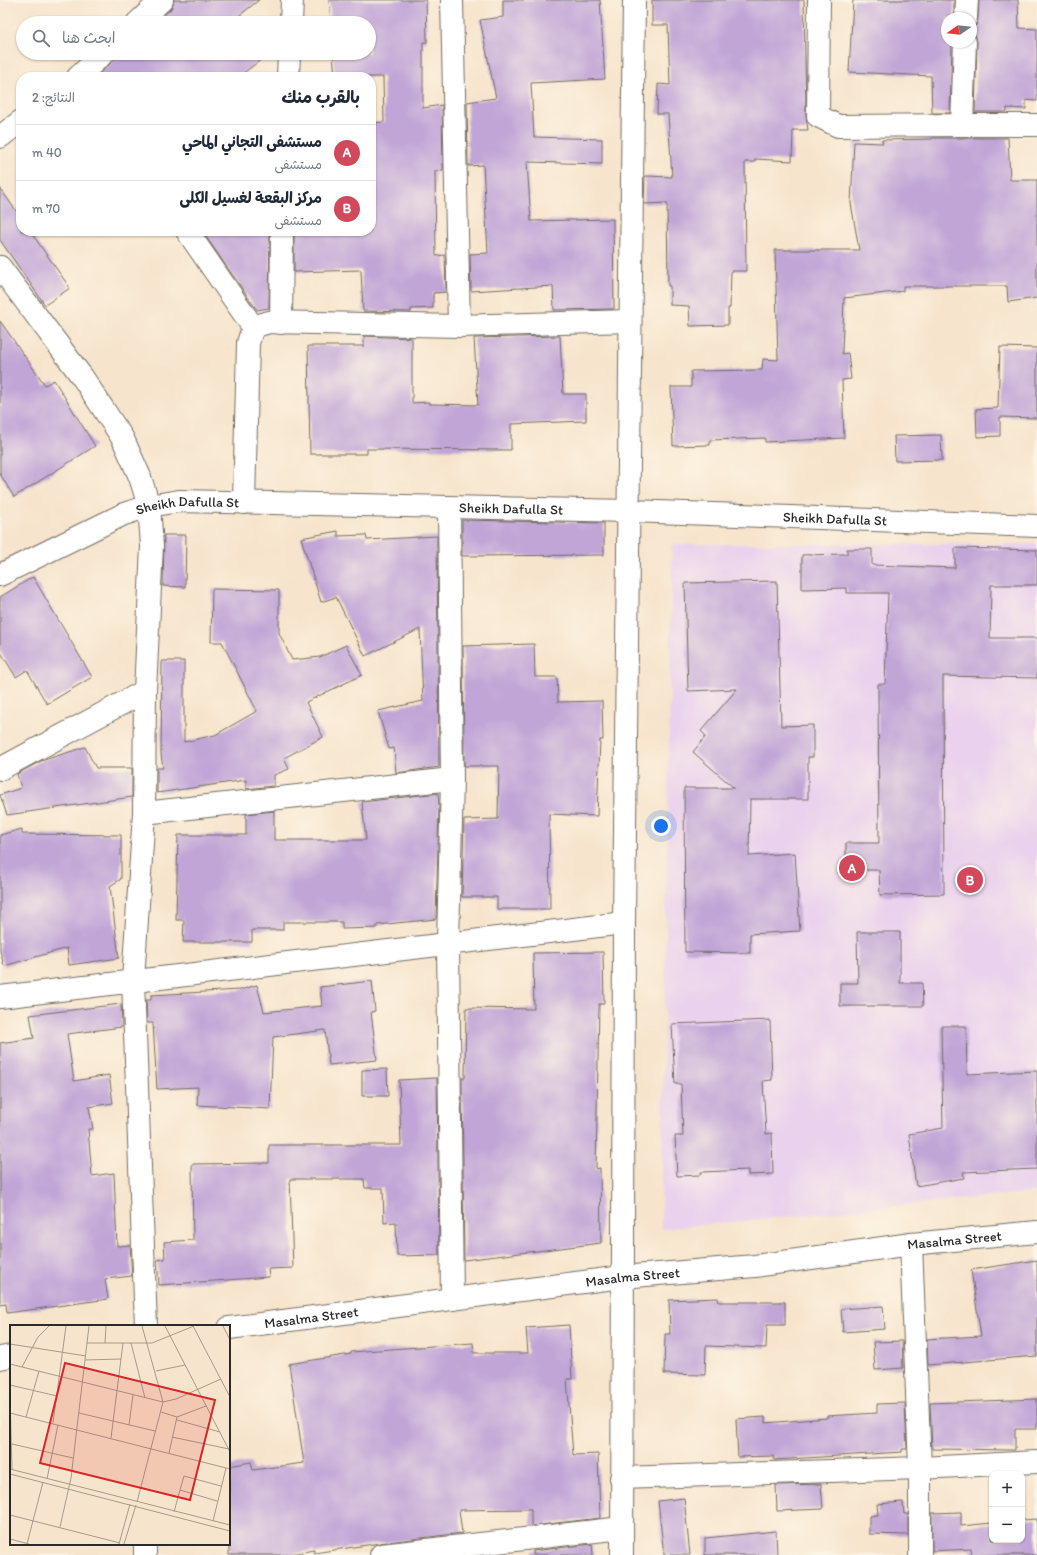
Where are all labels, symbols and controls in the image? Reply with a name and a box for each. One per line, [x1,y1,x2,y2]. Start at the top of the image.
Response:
north arrow [941,12,977,48]
search box [16,16,376,60]
icon: search [30,27,52,49]
text: ابحث هنا [62,29,116,47]
text: بالقرب منك [282,87,360,107]
text: النتائج: 2 [32,90,75,105]
text: مستشفى التجاني الماحي [182,133,322,151]
text: 40 m [32,145,62,160]
text: A [343,145,351,160]
text: مستشفى [274,157,322,172]
text: مركز البقعة لغسيل الكلى [179,189,322,207]
text: 70 m [32,201,60,216]
text: B [343,201,351,216]
text: مستشفى [274,213,322,228]
street label: Sheikh Dafulla St [134,493,239,519]
street label: Sheikh Dafulla St [459,499,563,519]
street label: Sheikh Dafulla St [782,509,887,529]
your location [651,816,671,836]
pin: A [839,853,865,883]
pin: B [957,865,983,895]
street label: Masalma Street [907,1227,1002,1253]
street label: Masalma Street [585,1264,681,1291]
street label: Masalma Street [263,1303,359,1332]
inset map [10,1325,230,1545]
map controls [989,1471,1025,1543]
button: + [989,1471,1025,1507]
button: − [989,1507,1025,1543]

